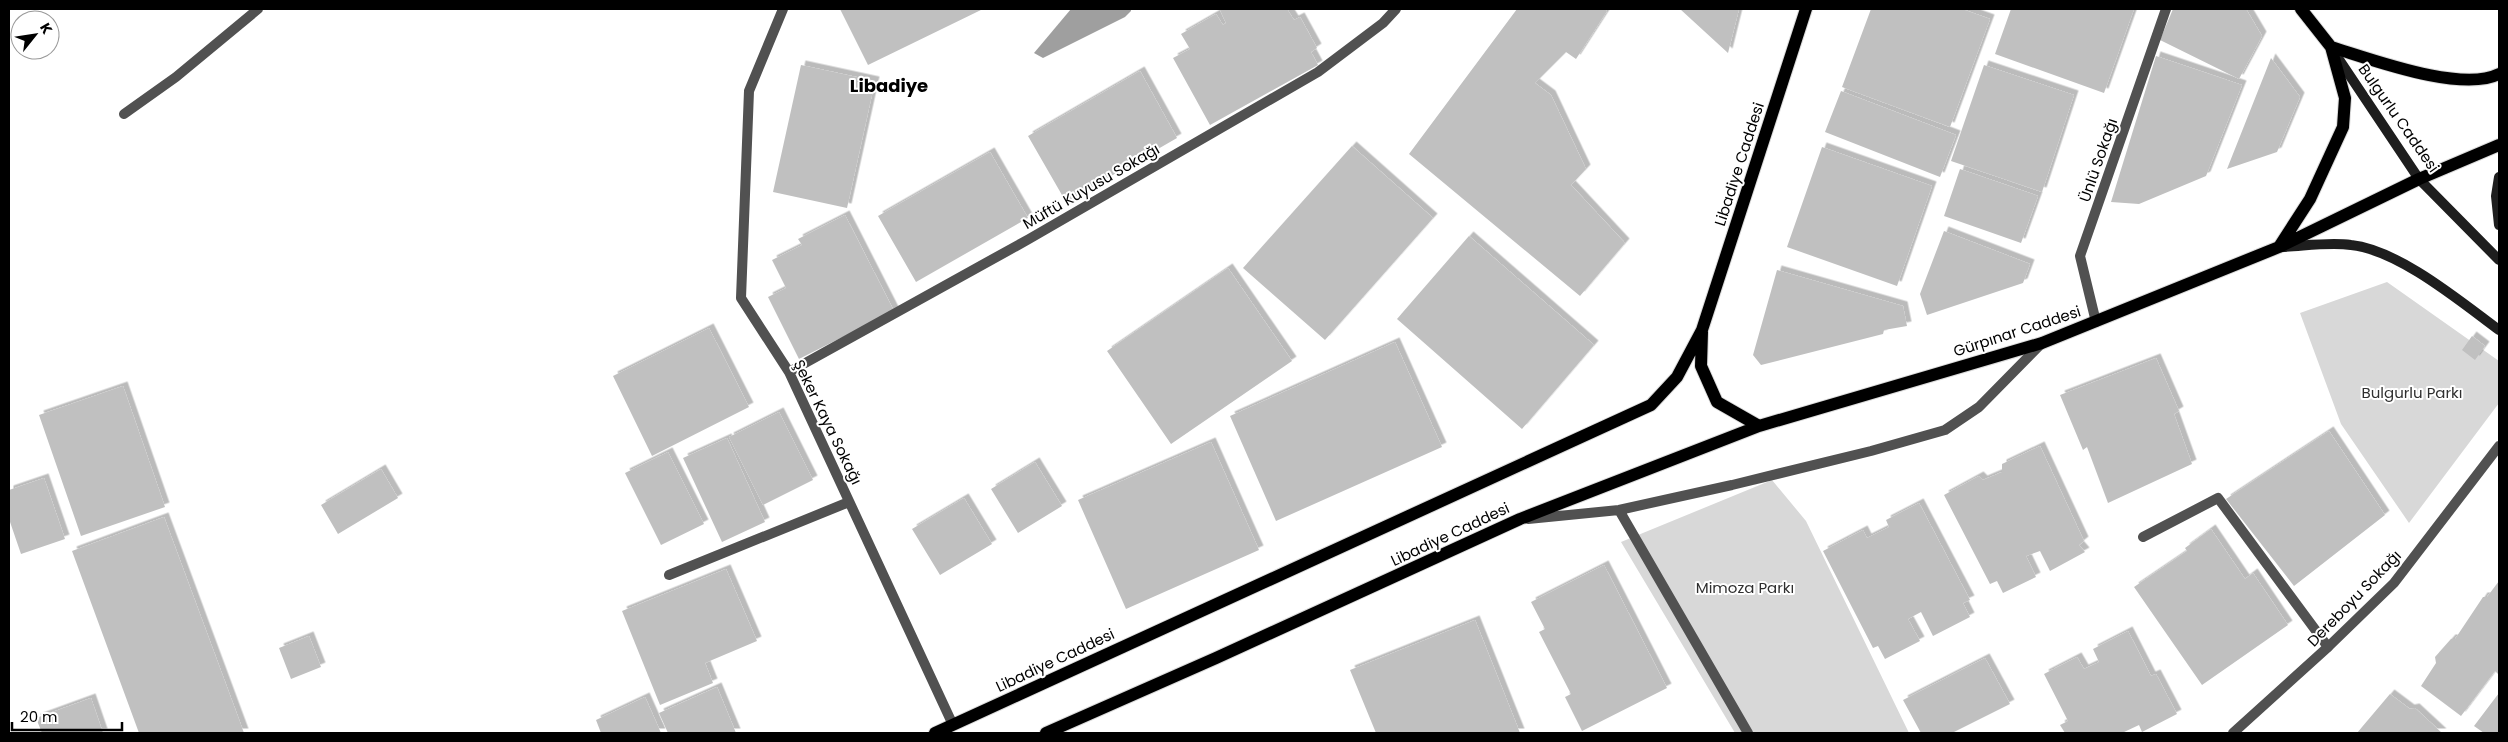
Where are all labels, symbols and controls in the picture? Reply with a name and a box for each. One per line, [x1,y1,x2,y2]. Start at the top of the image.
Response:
north arrow [10,10,60,60]
text: K [35,19,57,38]
street label: Bulgurlu Caddesi [2354,60,2444,176]
district label: Libadiye [850,73,928,98]
street label: Libadiye Caddesi [1709,99,1769,229]
street label: Ünlü Sokağı [2074,115,2122,205]
street label: Müftü Kuyusu Sokağı [1019,138,1163,234]
street label: Gürpınar Caddesi [1951,300,2083,362]
street label: Şeker Kaya Sokağı [789,356,867,488]
park label: Bulgurlu Parkı [2362,382,2462,403]
street label: Libadiye Caddesi [1387,497,1513,571]
street label: Dereboyu Sokağı [2302,545,2406,651]
park label: Mimoza Parkı [1696,577,1794,598]
street label: Libadiye Caddesi [992,623,1118,697]
scale bar [12,700,122,732]
text: 20 m [20,706,58,727]

